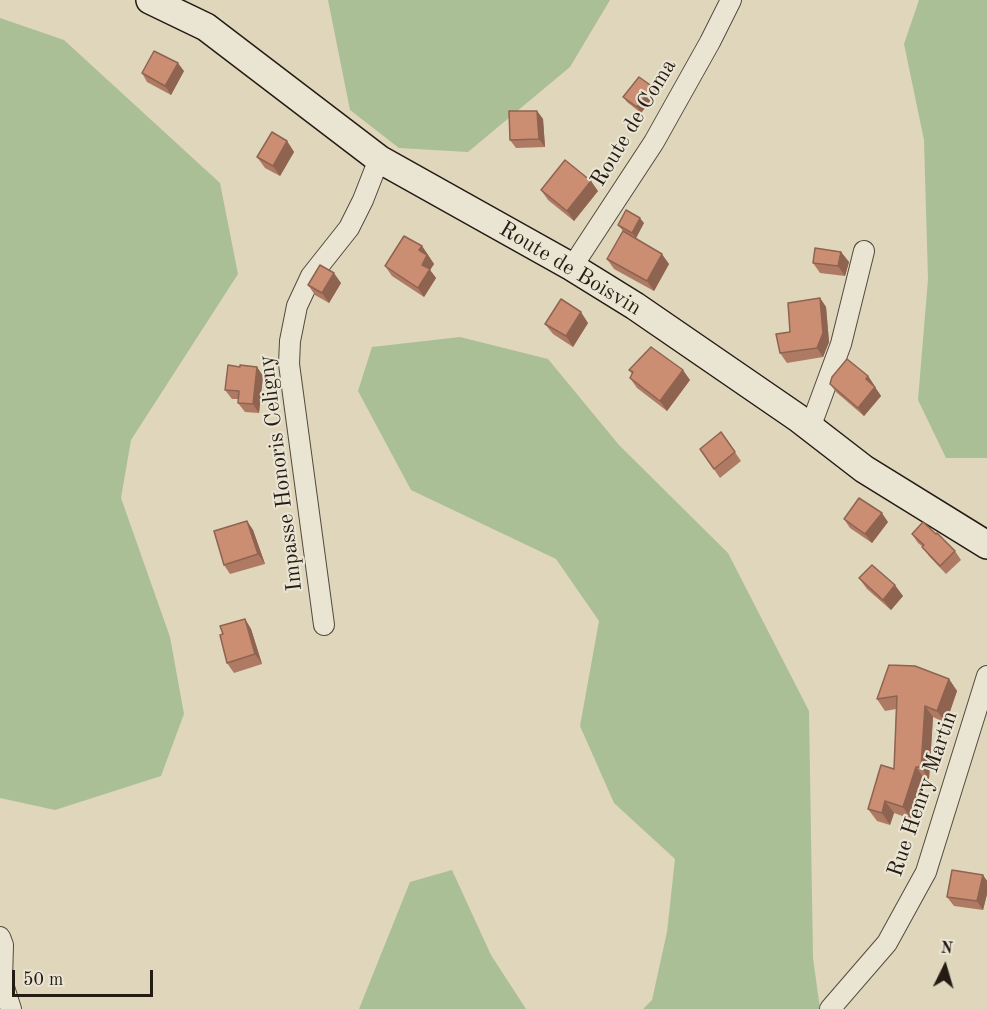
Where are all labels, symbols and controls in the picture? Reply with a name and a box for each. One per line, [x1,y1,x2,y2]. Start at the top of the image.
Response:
street label: Route de Coma [586,54,682,192]
street label: Route de Boisvin [494,216,646,322]
street label: Impasse Honoris Celigny [253,353,309,593]
street label: Rue Henry Martin [882,708,964,880]
north arrow [915,937,975,997]
text: N [940,941,953,958]
scale bar [15,958,156,996]
text: 50 m [23,971,63,989]

